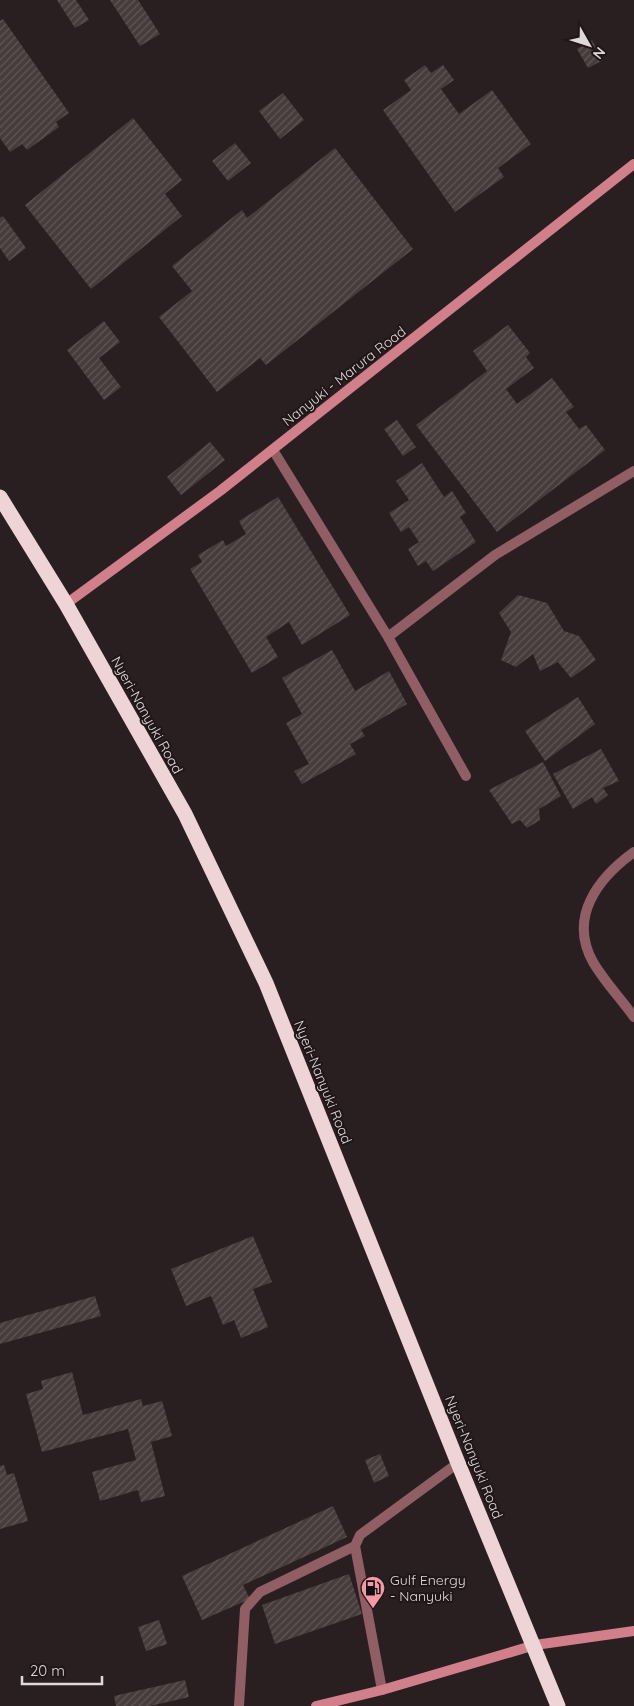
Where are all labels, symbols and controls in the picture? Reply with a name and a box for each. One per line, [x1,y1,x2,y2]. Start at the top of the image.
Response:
north arrow [564,20,614,70]
text: N [589,44,609,63]
street label: Nanyuki - Marura Road [279,322,409,430]
street label: Nyeri-Nanyuki Road [107,653,187,777]
street label: Nyeri-Nanyuki Road [290,1018,356,1146]
street label: Nyeri-Nanyuki Road [441,1393,507,1521]
place label: Gulf Energy - Nanyuki [390,1571,466,1605]
fuel station icon: Gulf Energy - Nanyuki [360,1575,386,1609]
scale bar [22,1654,102,1686]
text: 20 m [30,1661,65,1680]

